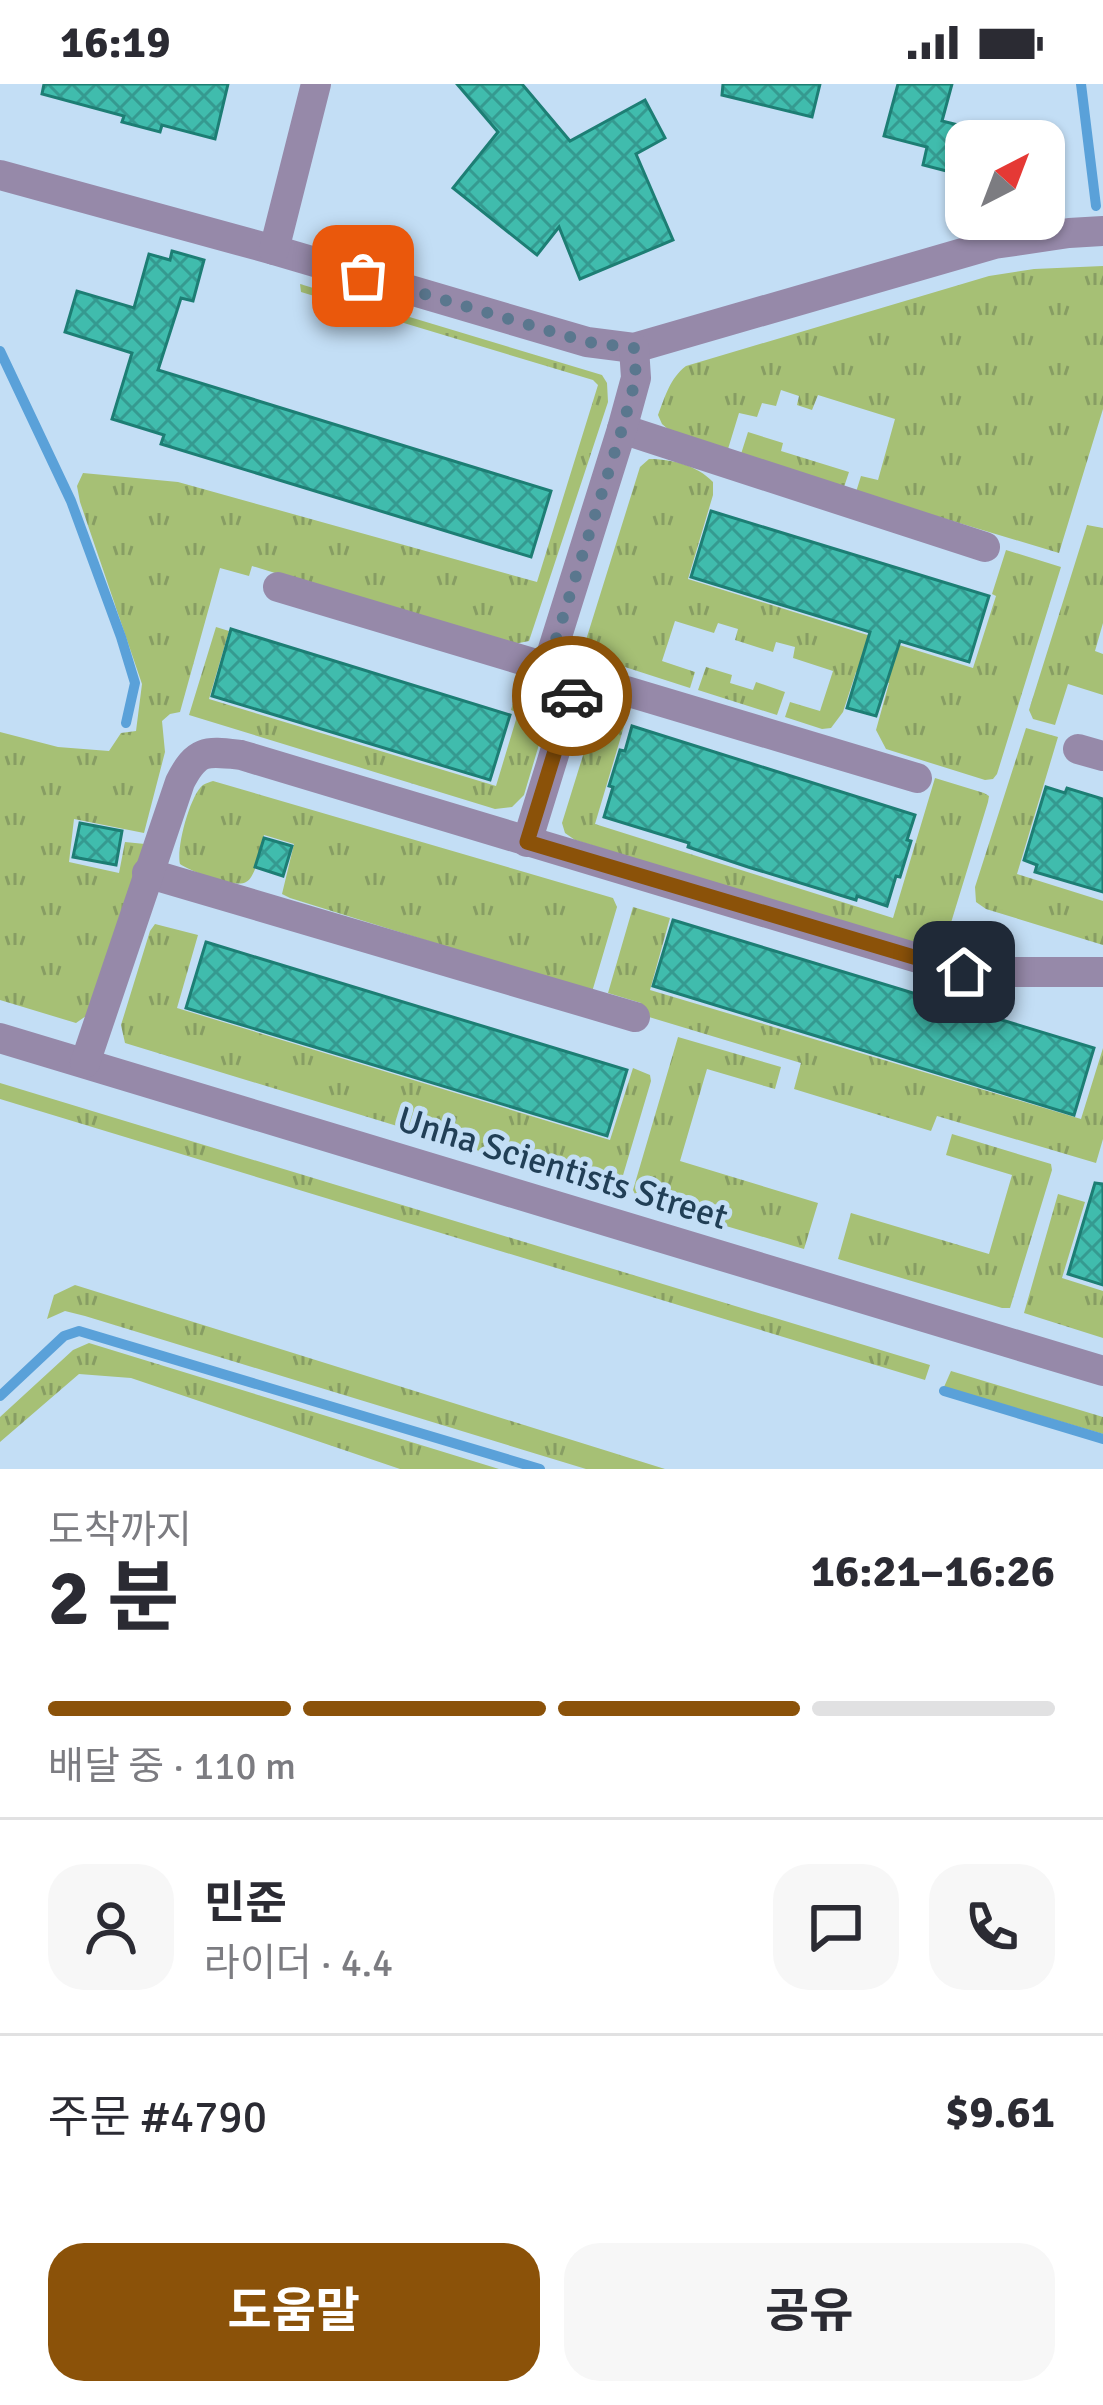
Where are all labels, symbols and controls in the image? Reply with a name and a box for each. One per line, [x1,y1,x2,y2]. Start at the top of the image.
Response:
text: 16:19 [60,15,170,70]
north arrow [945,120,1065,240]
map controls [945,120,1065,240]
pin [312,225,414,327]
icon: bag [330,243,396,309]
courier [512,636,632,756]
icon: car [539,663,605,729]
pin [913,921,1015,1023]
icon: home [931,939,997,1005]
street label: Unha Scientists Street [392,1097,733,1240]
text: 도착까지 [48,1506,192,1554]
text: 16:21–16:26 [811,1544,1055,1599]
text: 2 분 [48,1551,179,1647]
text: 배달 중 · 110 m [48,1742,296,1790]
button: person [48,1864,174,1990]
button: chat [773,1864,899,1990]
button: phone [929,1864,1055,1990]
text: 민준 [204,1876,287,1931]
text: 라이더 · 4.4 [204,1939,393,1987]
text: $9.61 [945,2085,1055,2140]
text: 주문 #4790 [48,2090,267,2145]
button: 도움말 [48,2243,540,2381]
button: 공유 [564,2243,1055,2381]

